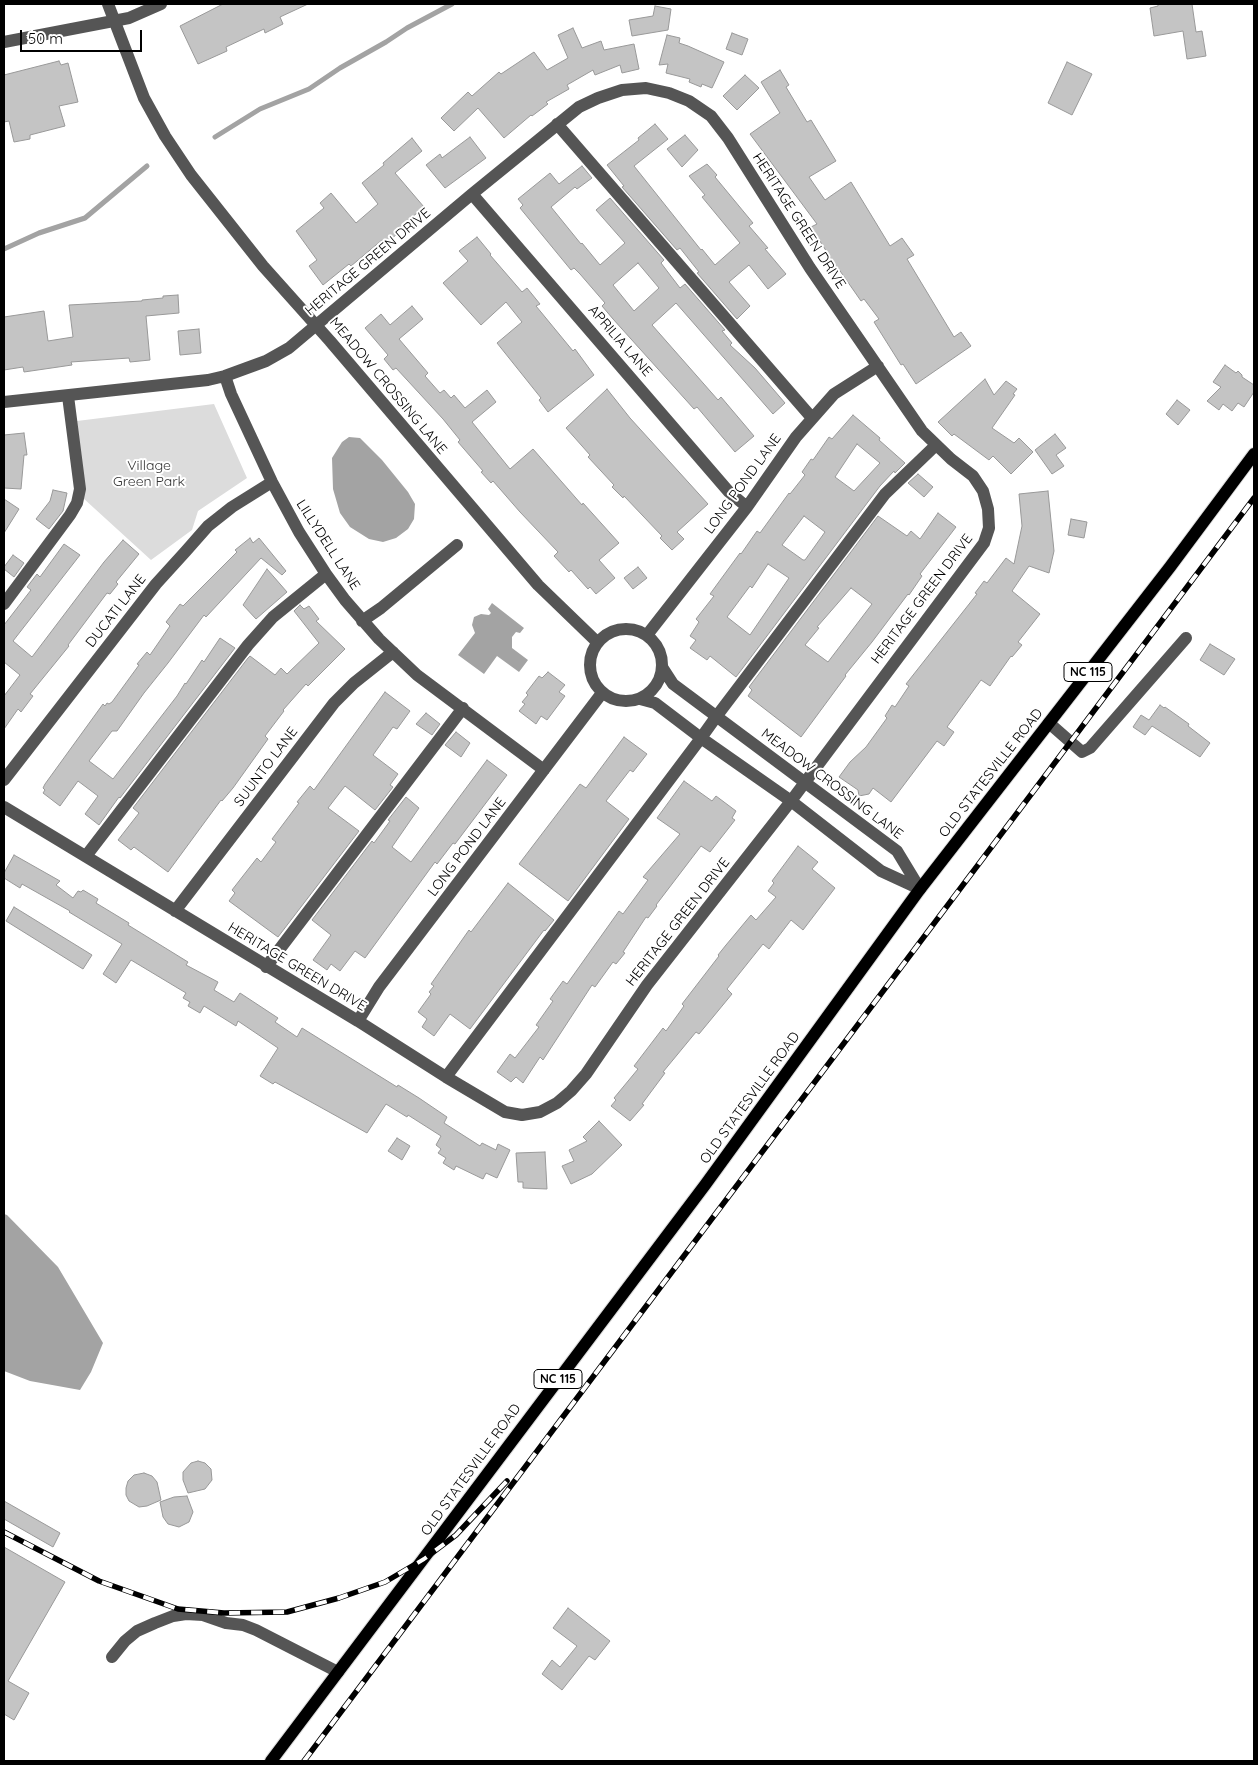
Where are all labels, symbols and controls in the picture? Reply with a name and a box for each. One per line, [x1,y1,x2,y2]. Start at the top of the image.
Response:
scale bar [22,20,145,52]
text: 50 m [28,29,63,48]
street label: HERITAGE GREEN DRIVE [749,150,849,292]
street label: HERITAGE GREEN DRIVE [302,205,434,319]
street label: APRILIA LANE [585,302,655,380]
street label: MEADOW CROSSING LANE [326,314,450,458]
street label: LONG POND LANE [701,431,785,537]
park label: Village Green Park [113,458,185,491]
street label: LILLYDELL LANE [293,497,363,593]
street label: HERITAGE GREEN DRIVE [868,531,976,667]
street label: DUCATI LANE [82,571,150,651]
road number: NC 115 [1064,662,1112,682]
street label: OLD STATESVILLE ROAD [935,705,1047,841]
street label: SUUNTO LANE [231,724,301,810]
street label: MEADOW CROSSING LANE [758,725,906,843]
street label: LONG POND LANE [424,794,510,900]
street label: HERITAGE GREEN DRIVE [623,854,733,990]
street label: HERITAGE GREEN DRIVE [225,919,369,1015]
street label: OLD STATESVILLE ROAD [697,1029,803,1167]
road number: NC 115 [534,1370,582,1388]
street label: OLD STATESVILLE ROAD [418,1401,524,1539]

